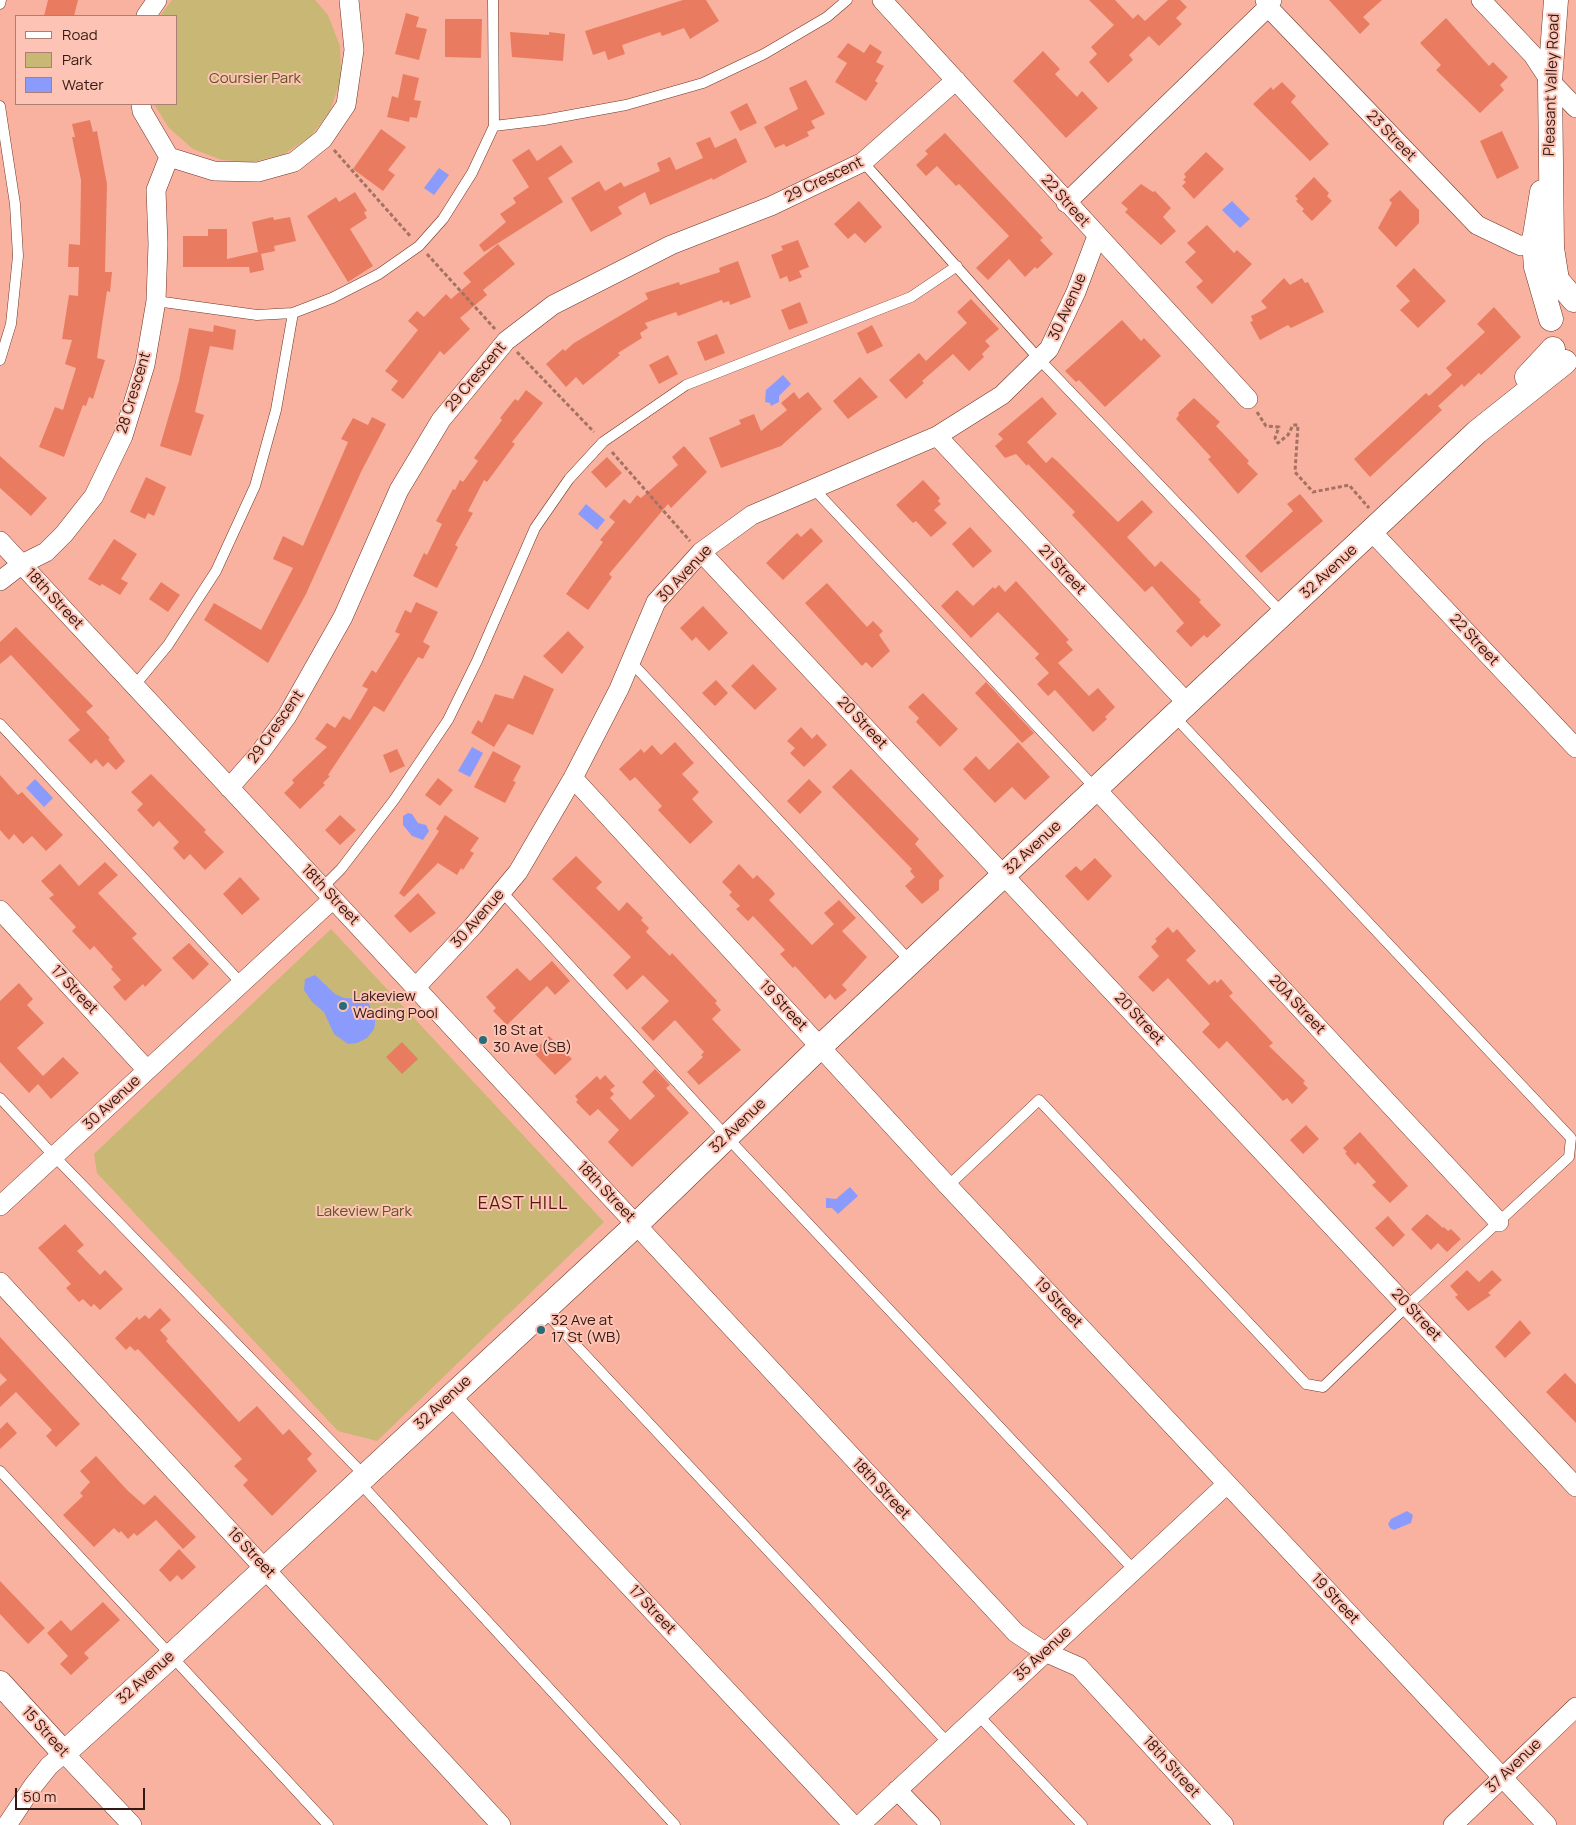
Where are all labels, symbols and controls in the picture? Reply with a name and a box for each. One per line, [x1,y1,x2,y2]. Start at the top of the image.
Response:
street label: Pleasant Valley Road [1541,14,1563,156]
legend [15,15,178,105]
text: Road [62,24,98,45]
text: Park [62,49,92,70]
park label: Coursier Park [209,70,301,88]
text: Water [62,74,104,95]
street label: 23 Street [1362,107,1420,165]
street label: 29 Crescent [782,153,866,207]
street label: 22 Street [1037,171,1093,231]
street label: 30 Avenue [1045,271,1091,343]
street label: 29 Crescent [442,339,510,415]
street label: 28 Crescent [113,350,155,436]
street label: 21 Street [1034,541,1090,599]
street label: 32 Avenue [1297,541,1361,603]
street label: 30 Avenue [654,542,716,606]
street label: 18th Street [21,565,87,633]
street label: 22 Street [1446,610,1502,670]
street label: 29 Crescent [244,687,308,767]
street label: 20 Street [833,693,891,753]
street label: 32 Avenue [1001,817,1065,879]
street label: 18th Street [297,861,363,929]
street label: 30 Avenue [448,886,508,952]
street label: 17 Street [47,962,101,1018]
street label: 20A Street [1265,972,1329,1038]
street label: 19 Street [755,977,811,1035]
place label: Lakeview Wading Pool [353,988,438,1023]
street label: 20 Street [1110,989,1168,1049]
marker: Lakeview Wading Pool [337,1000,349,1012]
place label: 18 St at 30 Ave (SB) [493,1022,572,1057]
marker: 18 St at 30 Ave (SB) [477,1034,489,1046]
street label: 30 Avenue [80,1072,144,1134]
street label: 32 Avenue [706,1095,770,1157]
street label: 18th Street [573,1158,639,1226]
district label: EAST HILL [477,1193,569,1215]
park label: Lakeview Park [316,1203,412,1221]
street label: 19 Street [1030,1274,1086,1332]
street label: 20 Street [1387,1285,1445,1345]
place label: 32 Ave at 17 St (WB) [551,1312,622,1347]
marker: 32 Ave at 17 St (WB) [535,1324,547,1336]
street label: 32 Avenue [411,1372,475,1434]
street label: 18th Street [848,1455,914,1523]
street label: 16 Street [223,1524,279,1582]
street label: 19 Street [1307,1570,1363,1628]
street label: 17 Street [625,1582,679,1638]
street label: 35 Avenue [1011,1623,1075,1685]
street label: 32 Avenue [114,1647,178,1709]
street label: 15 Street [18,1703,72,1761]
street label: 18th Street [1139,1733,1203,1801]
street label: 37 Avenue [1483,1735,1545,1797]
scale bar [18,1778,148,1810]
text: 50 m [23,1786,57,1807]

